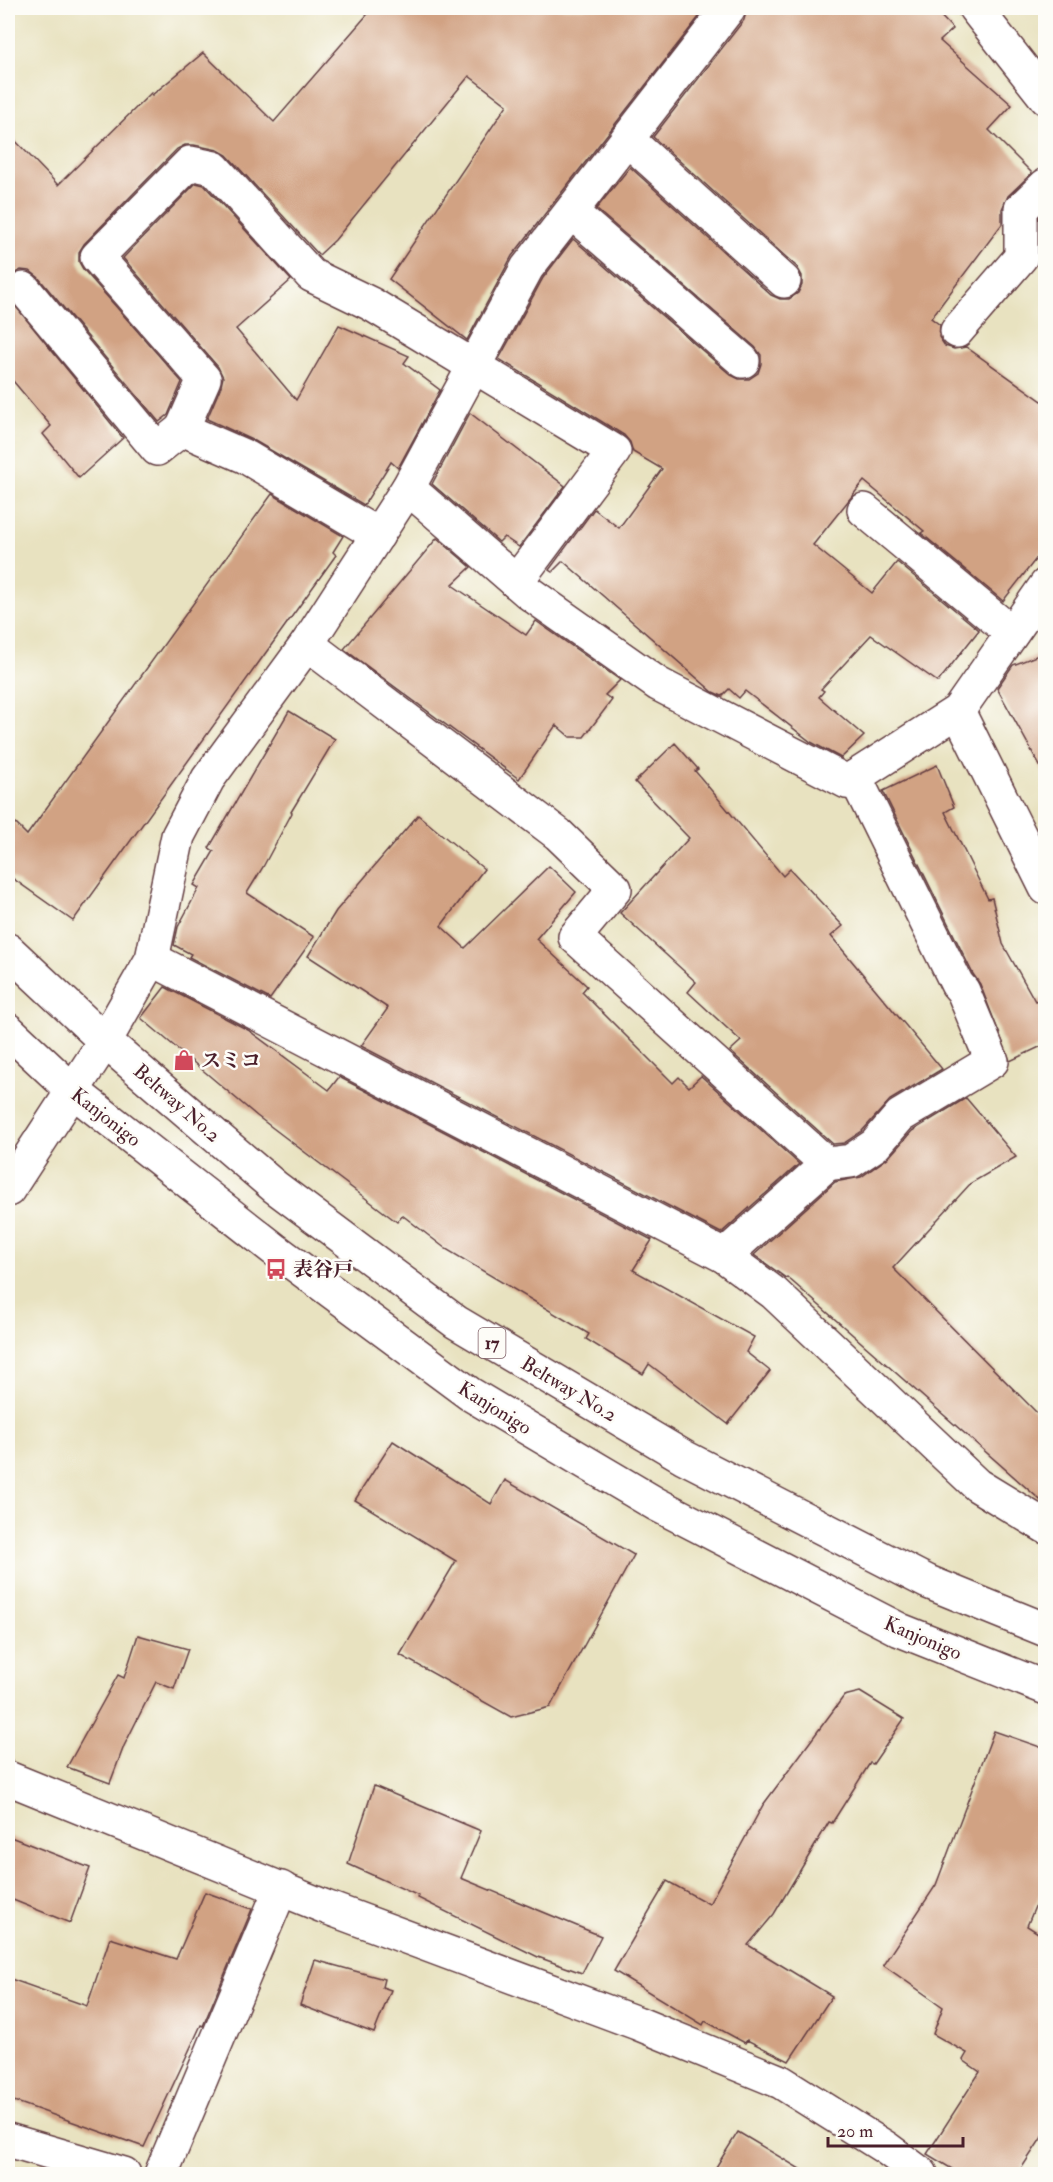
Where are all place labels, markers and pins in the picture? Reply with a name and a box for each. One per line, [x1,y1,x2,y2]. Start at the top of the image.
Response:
shop icon: スミコ [172,1048,196,1072]
place label: スミコ [201,1048,261,1073]
bus stop icon: 表谷戸 [264,1257,288,1281]
place label: 表谷戸 [293,1257,353,1282]

